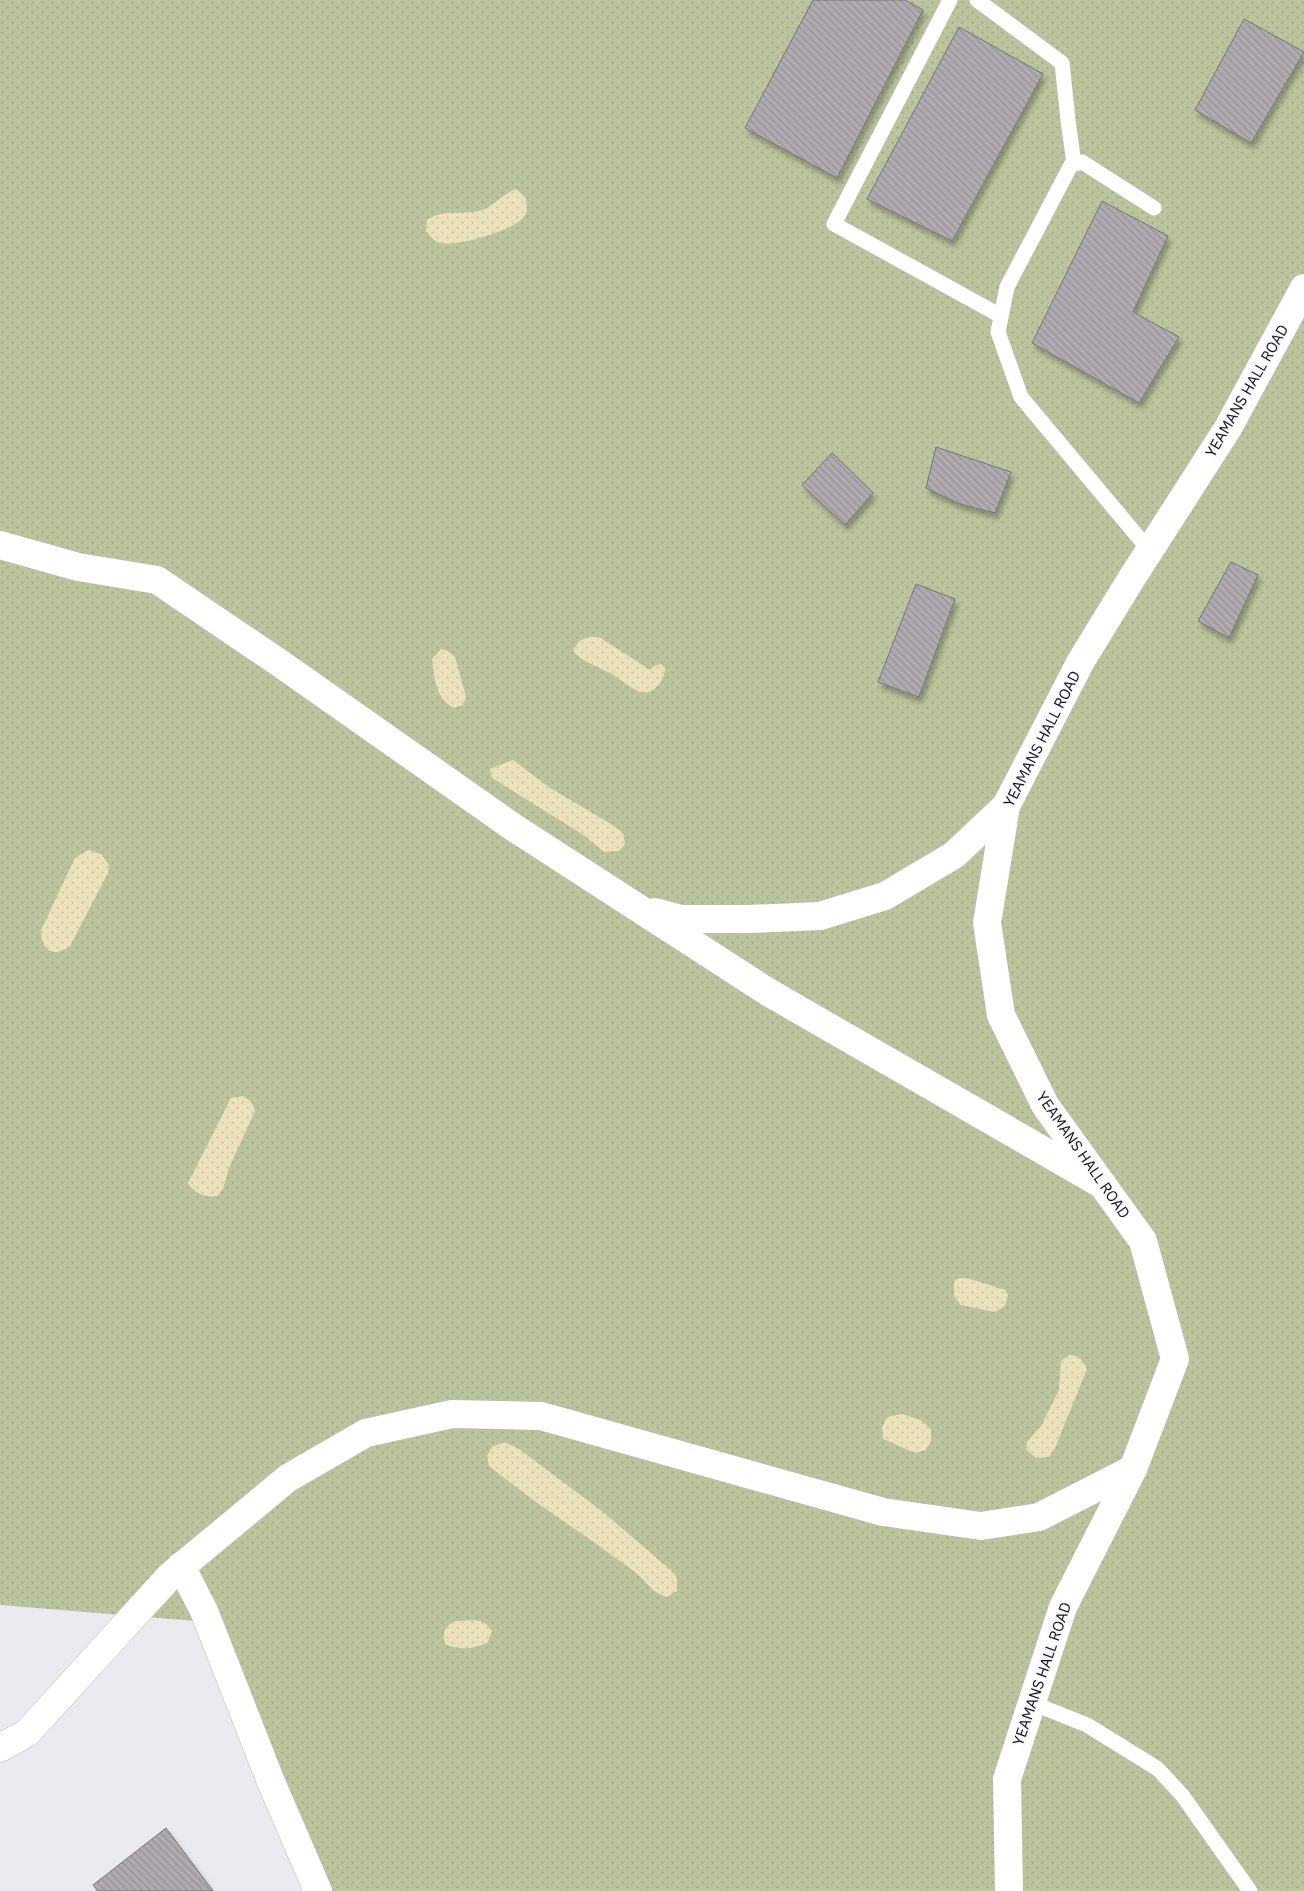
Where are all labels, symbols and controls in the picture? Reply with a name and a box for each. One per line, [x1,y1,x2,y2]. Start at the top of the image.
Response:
street label: YEAMANS HALL ROAD [1201,321,1292,461]
street label: YEAMANS HALL ROAD [999,668,1084,810]
street label: YEAMANS HALL ROAD [1033,1088,1134,1222]
street label: YEAMANS HALL ROAD [1008,1600,1075,1748]

